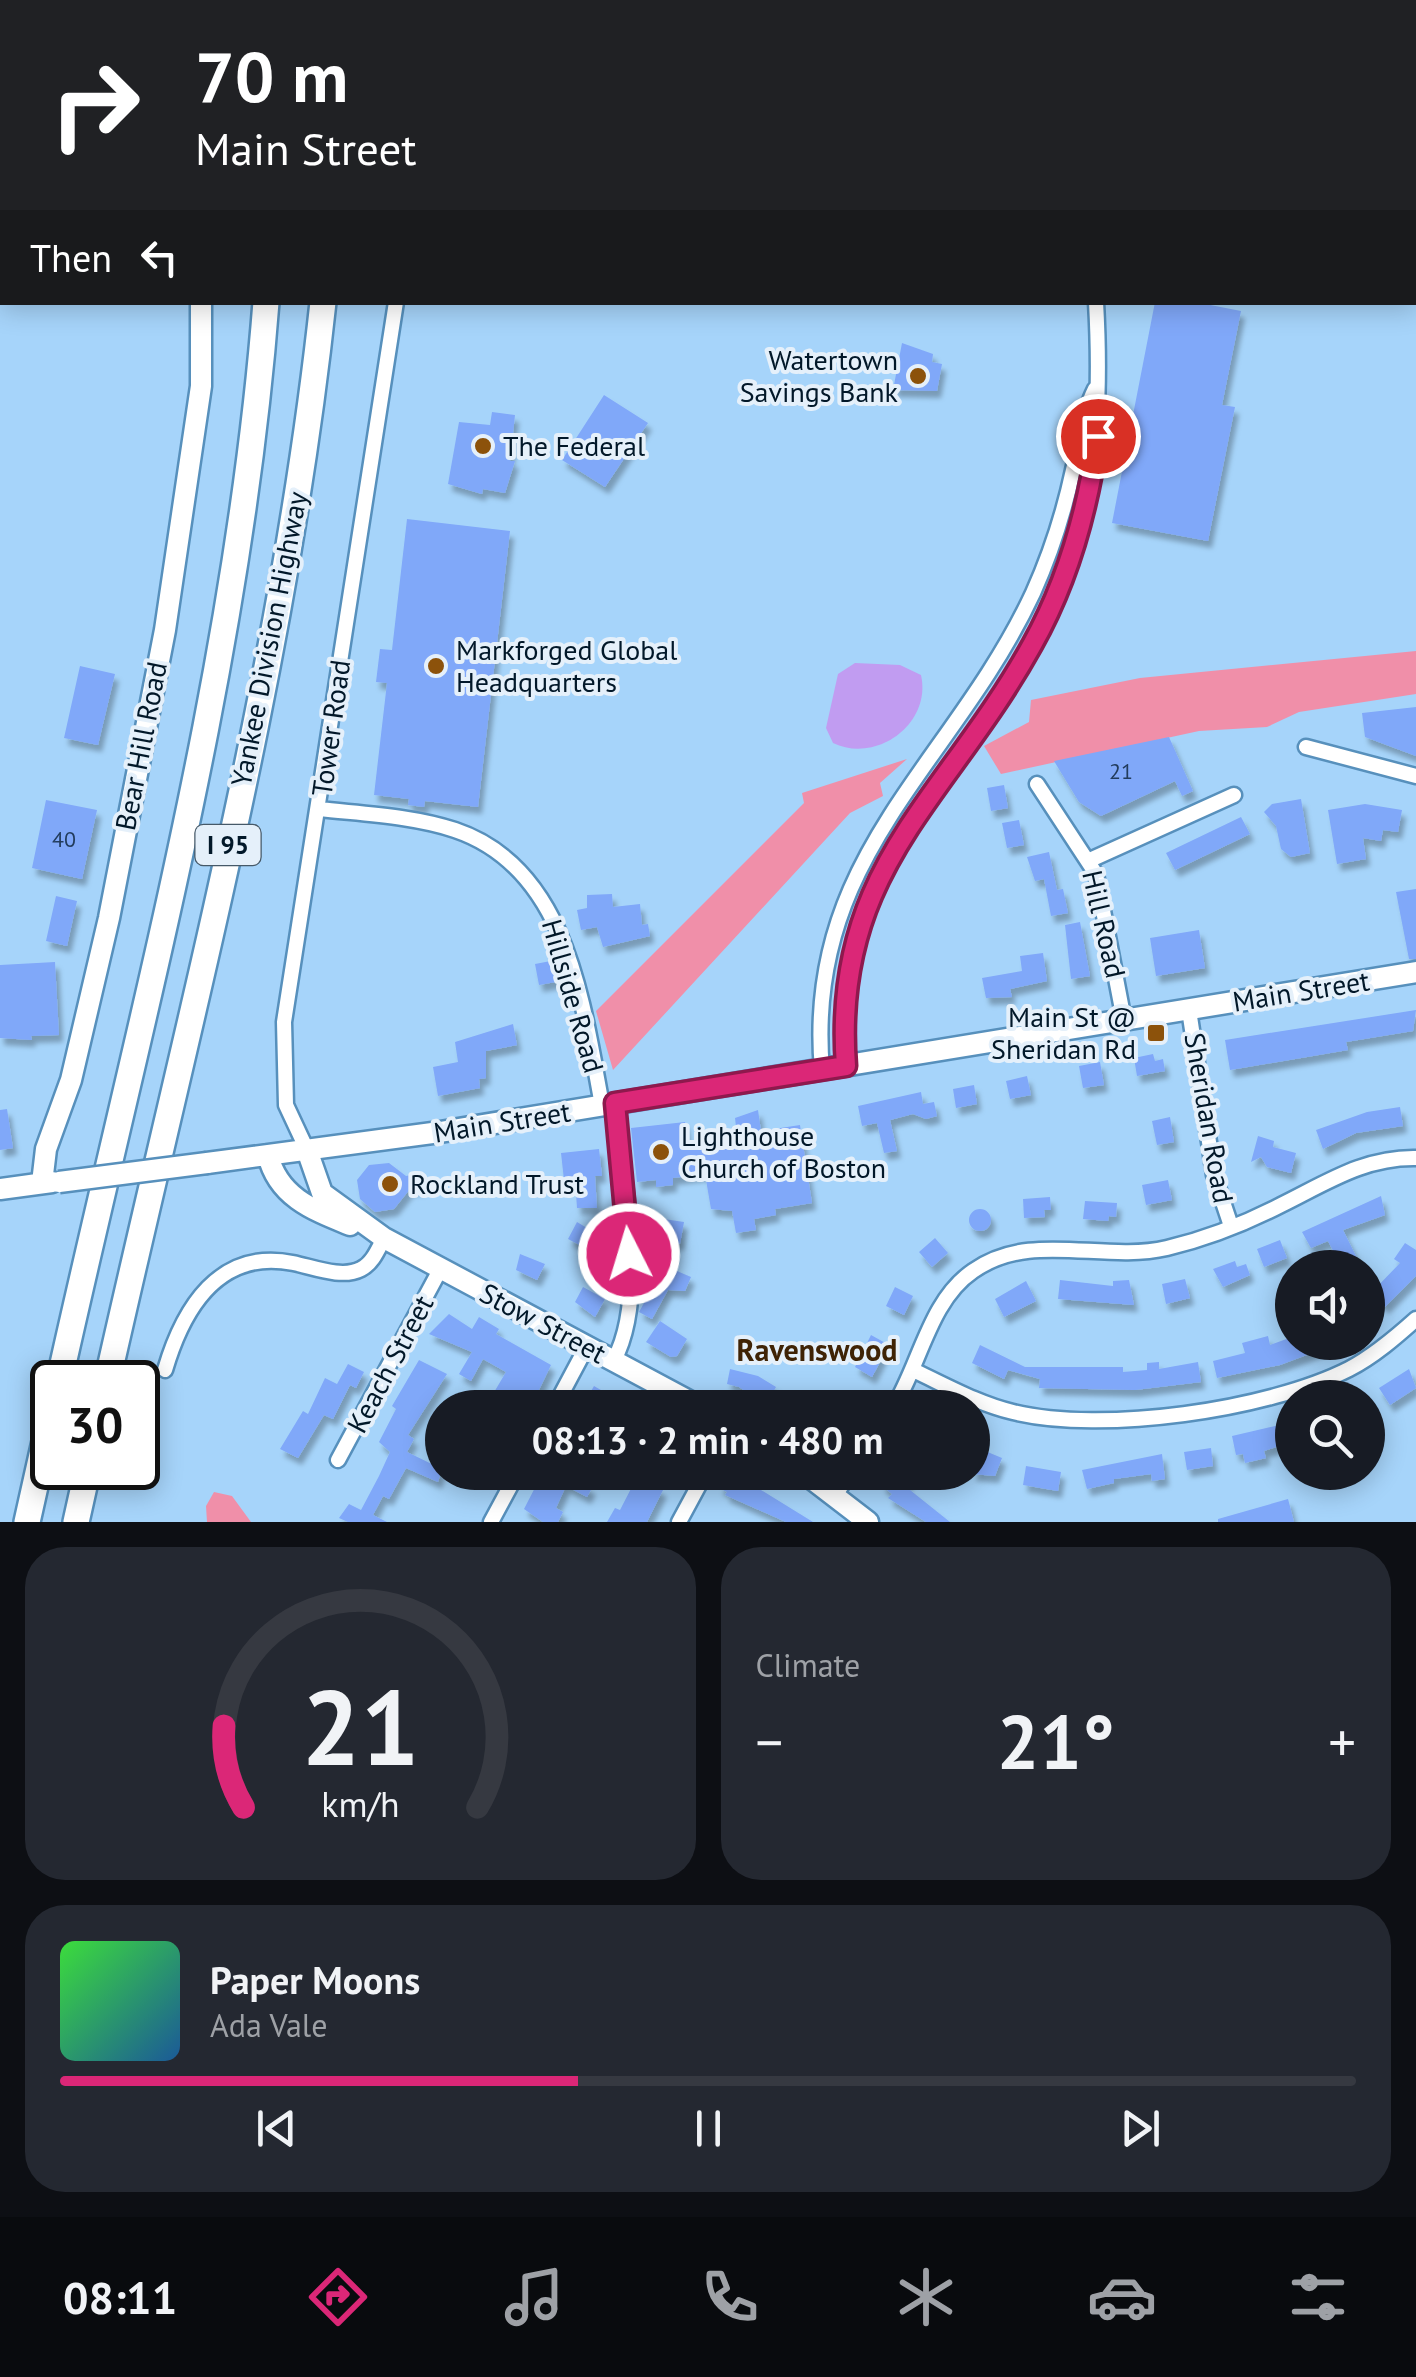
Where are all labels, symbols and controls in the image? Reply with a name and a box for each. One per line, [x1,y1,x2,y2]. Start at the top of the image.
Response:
text: 70 m [195,31,348,121]
icon: right [30,40,160,170]
text: Main Street [195,119,417,177]
icon: left [132,230,187,285]
text: Then [30,233,112,282]
place label: Watertown Savings Bank [740,341,899,410]
marker: Watertown Savings Bank [907,365,929,387]
pin [1056,394,1141,479]
icon: arrive [1071,409,1126,464]
place label: The Federal [503,427,645,464]
marker: The Federal [472,435,494,457]
street label: Yankee Division Highway [222,488,315,789]
place label: Markforged Global Headquarters [456,631,677,700]
marker: Markforged Global Headquarters [425,655,447,677]
street label: Tower Road [303,657,358,799]
street label: Bear Hill Road [106,658,175,833]
house number: 21 [1109,757,1133,785]
house number: 40 [52,825,76,853]
road number: I 95 [196,825,260,865]
street label: Hill Road [1074,866,1135,981]
street label: Hillside Road [534,915,613,1077]
street label: Main Street [1230,961,1372,1020]
place label: Main St @ Sheridan Rd [991,998,1136,1067]
marker: Main St @ Sheridan Rd [1145,1022,1167,1044]
street label: Sheridan Road [1176,1030,1243,1206]
street label: Main Street [431,1092,573,1151]
place label: Lighthouse Church of Boston [681,1117,886,1186]
marker: Lighthouse Church of Boston [650,1141,672,1163]
place label: Rockland Trust [410,1165,584,1202]
marker: Rockland Trust [379,1173,401,1195]
position arrow [577,1202,681,1306]
map controls [1275,1250,1385,1490]
button: sound [1275,1250,1385,1360]
street label: Stow Street [474,1274,613,1371]
street label: Keach Street [338,1288,442,1439]
district label: Ravenswood [736,1330,898,1369]
speed limit sign: 30 [30,1360,160,1490]
button: search [1275,1380,1385,1490]
text: 08:13 · 2 min · 480 m [532,1415,883,1464]
text: Climate [756,1644,860,1686]
text: 21 [301,1659,419,1794]
text: 21° [997,1693,1115,1790]
text: − [756,1706,783,1777]
text: + [1328,1706,1356,1777]
text: km/h [321,1781,399,1827]
text: Paper Moons [210,1955,420,2004]
text: Ada Vale [210,2004,327,2046]
icon: previous [249,2101,304,2156]
icon: pause [681,2101,736,2156]
icon: next [1113,2101,1168,2156]
icon: directions [303,2262,373,2332]
icon: music [499,2262,569,2332]
icon: phone [695,2262,765,2332]
icon: climate [891,2262,961,2332]
icon: car [1087,2262,1157,2332]
icon: filters [1283,2262,1353,2332]
text: 08:11 [63,2268,177,2326]

